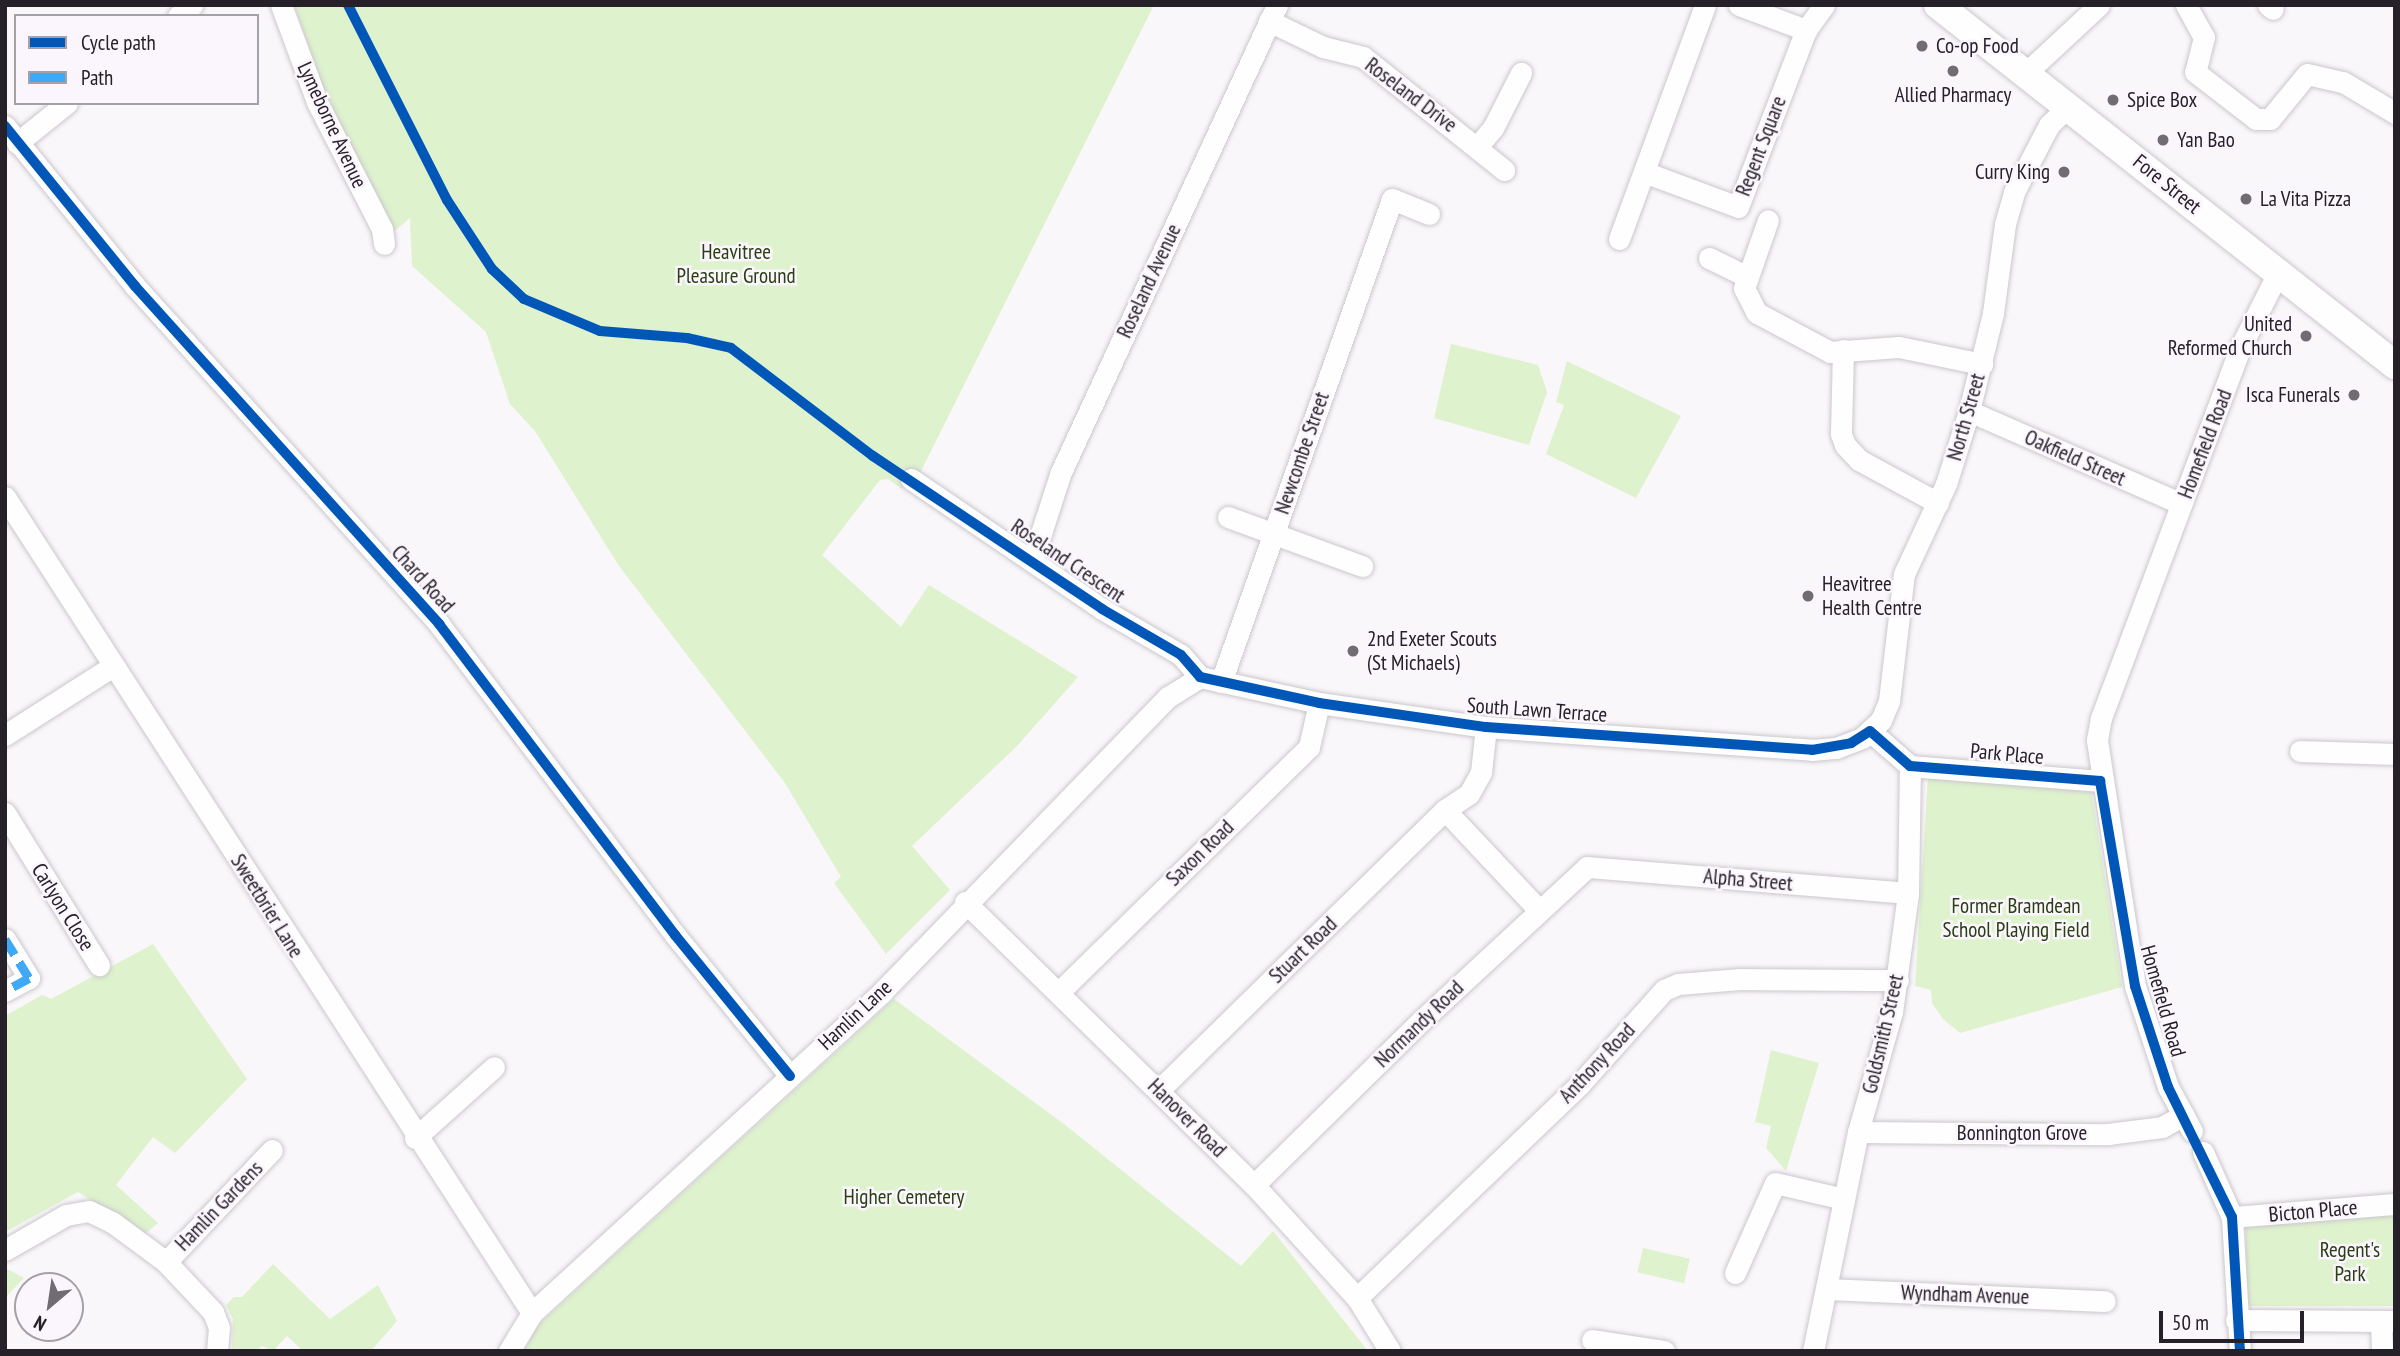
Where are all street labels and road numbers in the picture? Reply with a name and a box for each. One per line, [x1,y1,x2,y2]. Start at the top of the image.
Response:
street label: Roseland Drive [1360,52,1462,138]
street label: Lymeborne Avenue [292,58,372,192]
street label: Regent Square [1730,92,1792,200]
street label: Fore Street [2128,149,2206,219]
street label: Roseland Avenue [1112,220,1186,342]
street label: North Street [1942,370,1990,464]
street label: Homefield Road [2173,386,2237,502]
street label: Newcombe Street [1269,389,1335,517]
street label: Oakfield Street [2021,425,2129,491]
street label: Roseland Crescent [1006,514,1130,608]
street label: Chard Road [386,540,460,618]
street label: South Lawn Terrace [1466,693,1608,727]
street label: Park Place [1969,738,2045,770]
street label: Saxon Road [1161,815,1239,891]
street label: Sweetbrier Lane [225,850,309,962]
street label: Carlyon Close [26,859,100,955]
street label: Alpha Street [1702,864,1794,896]
street label: Stuart Road [1264,912,1342,988]
street label: Homefield Road [2135,942,2191,1060]
street label: Goldsmith Street [1857,972,1909,1096]
street label: Hamlin Lane [813,975,897,1055]
street label: Normandy Road [1369,975,1469,1073]
street label: Anthony Road [1553,1018,1641,1108]
street label: Hanover Road [1143,1074,1231,1162]
street label: Bonnington Grove [1957,1120,2087,1146]
street label: Hamlin Gardens [170,1156,268,1256]
street label: Bicton Place [2268,1195,2358,1227]
street label: Wyndham Avenue [1900,1280,2030,1310]

